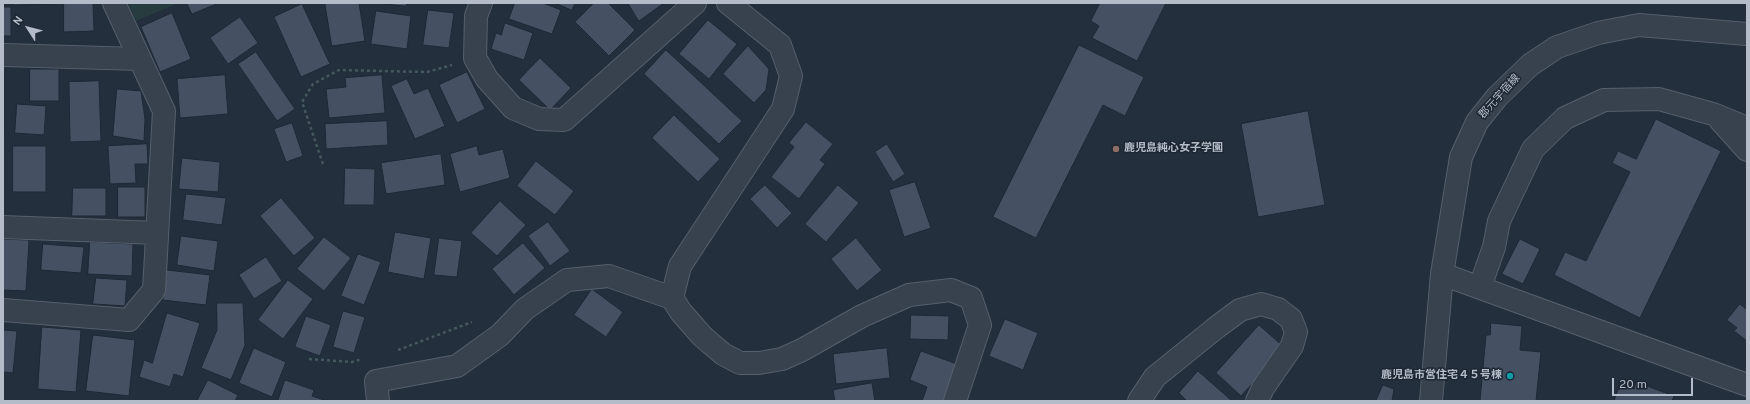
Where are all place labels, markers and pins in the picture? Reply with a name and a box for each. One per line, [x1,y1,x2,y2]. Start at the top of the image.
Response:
place label: 鹿児島純心女子学園 [1124,142,1223,156]
marker: 鹿児島純心女子学園 [1111,144,1121,154]
place label: 鹿児島市営住宅４５号棟 [1381,369,1502,383]
marker: 鹿児島市営住宅４５号棟 [1505,371,1515,381]

